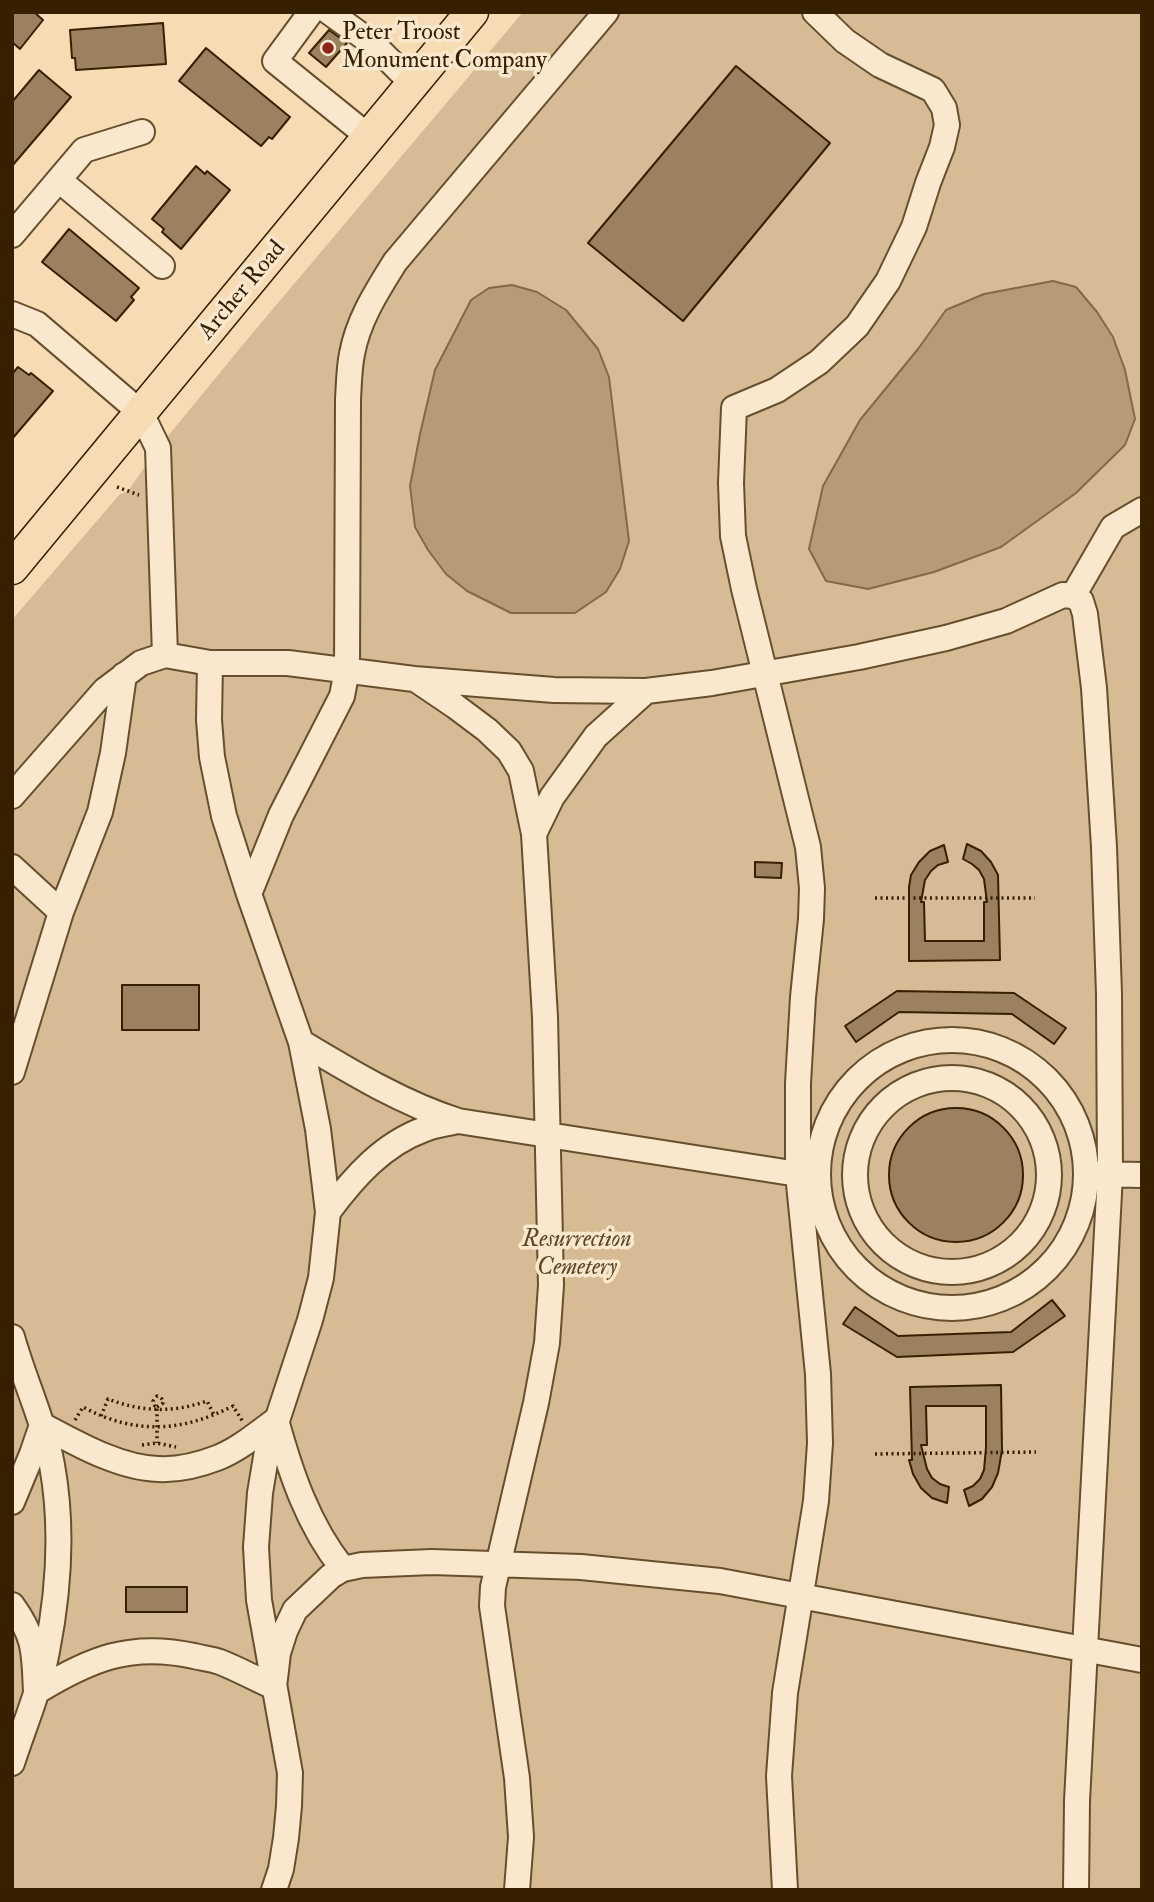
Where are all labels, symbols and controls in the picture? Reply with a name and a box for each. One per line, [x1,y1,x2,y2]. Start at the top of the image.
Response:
place label: Peter Troost Monument Company [342,20,547,76]
marker: Peter Troost Monument Company [320,40,336,56]
street label: Archer Road [193,236,293,346]
park label: Resurrection Cemetery [522,1227,632,1283]

